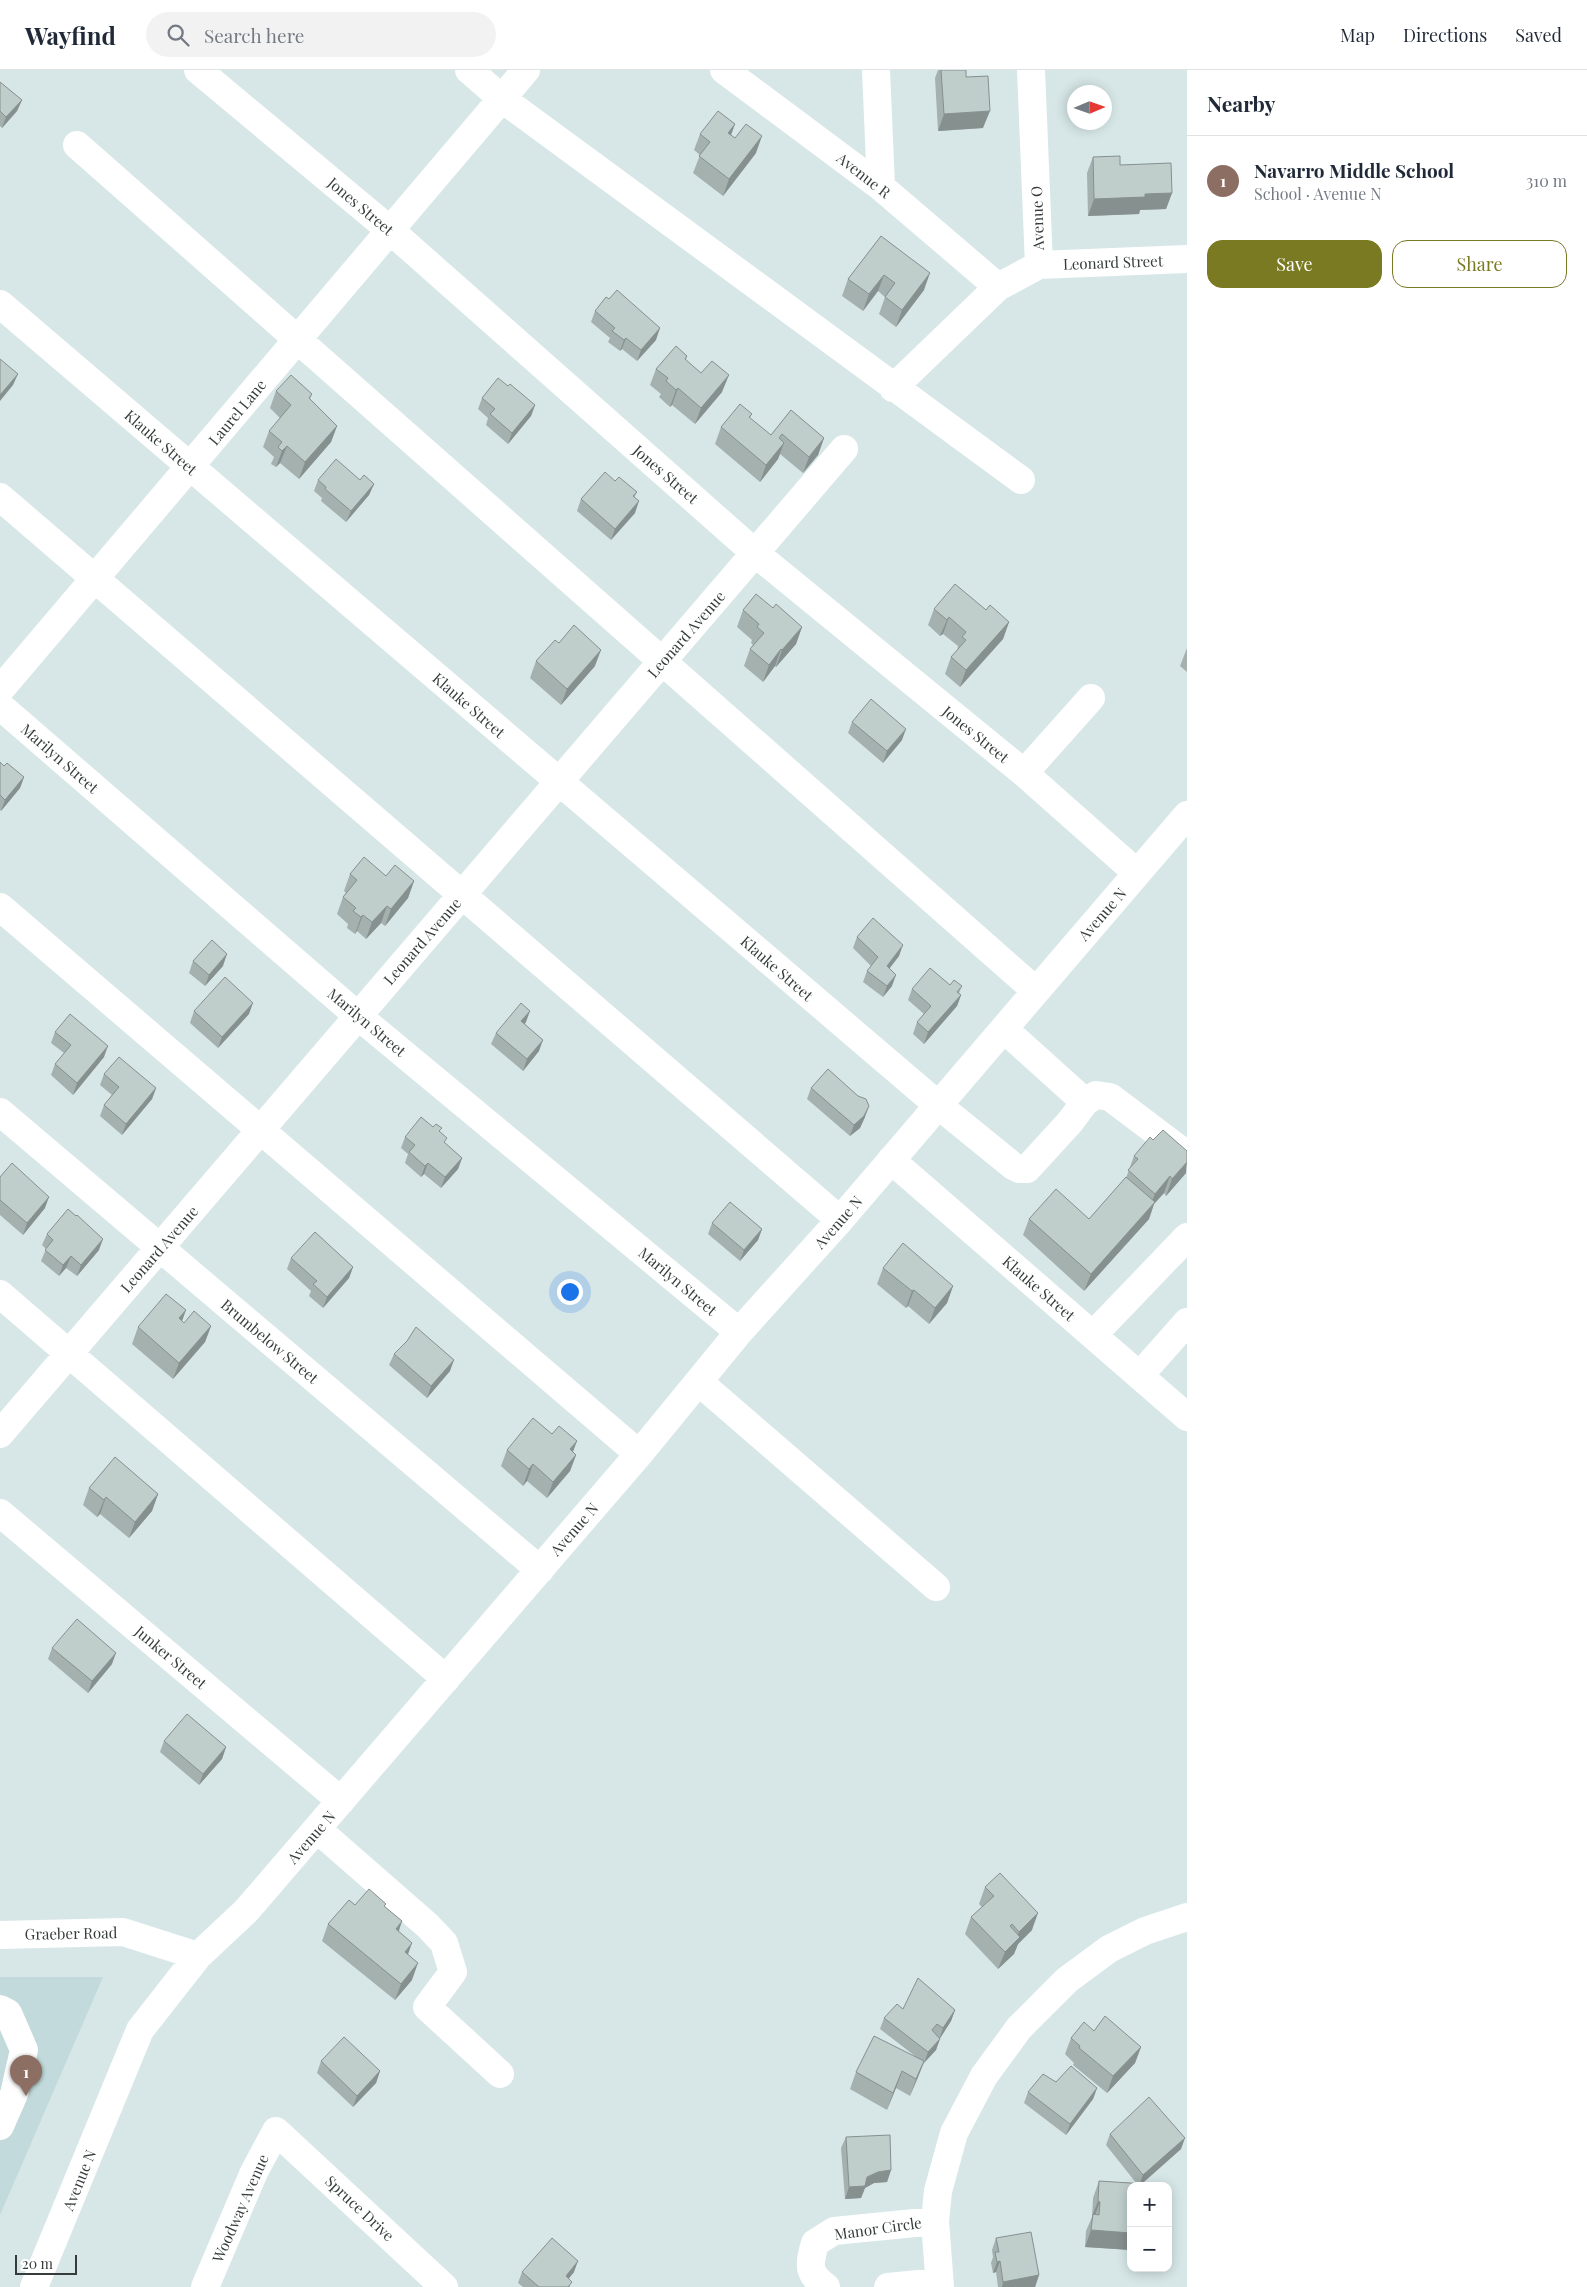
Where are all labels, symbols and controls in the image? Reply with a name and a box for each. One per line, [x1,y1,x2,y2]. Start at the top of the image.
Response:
search box [146,12,496,57]
text: Wayfind [25,19,116,51]
icon: search [164,21,192,49]
text: Search here [204,22,304,48]
text: Map [1340,23,1375,47]
text: Directions [1403,23,1487,47]
text: Saved [1515,23,1562,47]
north arrow [1067,85,1112,130]
text: Nearby [1207,89,1276,117]
street label: Avenue R [832,147,895,202]
text: Navarro Middle School [1254,157,1454,183]
text: 1 [1220,170,1226,191]
text: 310 m [1526,170,1567,191]
street label: Jones Street [323,172,399,240]
text: School · Avenue N [1254,183,1382,204]
street label: Avenue O [1026,185,1048,252]
button: Save [1207,240,1382,288]
button: Share [1392,240,1567,288]
street label: Leonard Street [1063,250,1164,274]
street label: Laurel Lane [204,375,270,449]
street label: Klauke Street [121,405,202,479]
street label: Jones Street [628,440,703,508]
street label: Leonard Avenue [643,586,729,682]
street label: Klauke Street [429,668,510,742]
street label: Jones Street [938,700,1014,767]
street label: Marilyn Street [17,719,103,798]
street label: Avenue N [1073,883,1131,945]
street label: Leonard Avenue [379,893,465,989]
street label: Klauke Street [737,931,818,1005]
street label: Marilyn Street [324,983,411,1061]
street label: Avenue N [809,1191,867,1253]
street label: Leonard Avenue [116,1201,202,1297]
street label: Marilyn Street [635,1242,722,1320]
street label: Klauke Street [999,1251,1080,1325]
your location [557,1279,583,1305]
street label: Brumbelow Street [217,1294,323,1388]
street label: Avenue N [545,1498,603,1560]
street label: Junker Street [130,1620,212,1693]
street label: Avenue N [282,1806,340,1868]
street label: Graeber Road [25,1922,118,1944]
pin: 1 [10,2055,42,2096]
street label: Avenue N [57,2146,100,2214]
street label: Woodway Avenue [207,2151,273,2266]
street label: Spruce Drive [321,2171,399,2245]
map controls [1127,2182,1172,2272]
button: + [1127,2182,1172,2227]
street label: Manor Circle [833,2212,923,2244]
button: − [1127,2227,1172,2272]
scale bar [15,2252,78,2275]
text: 20 m [22,2254,53,2273]

